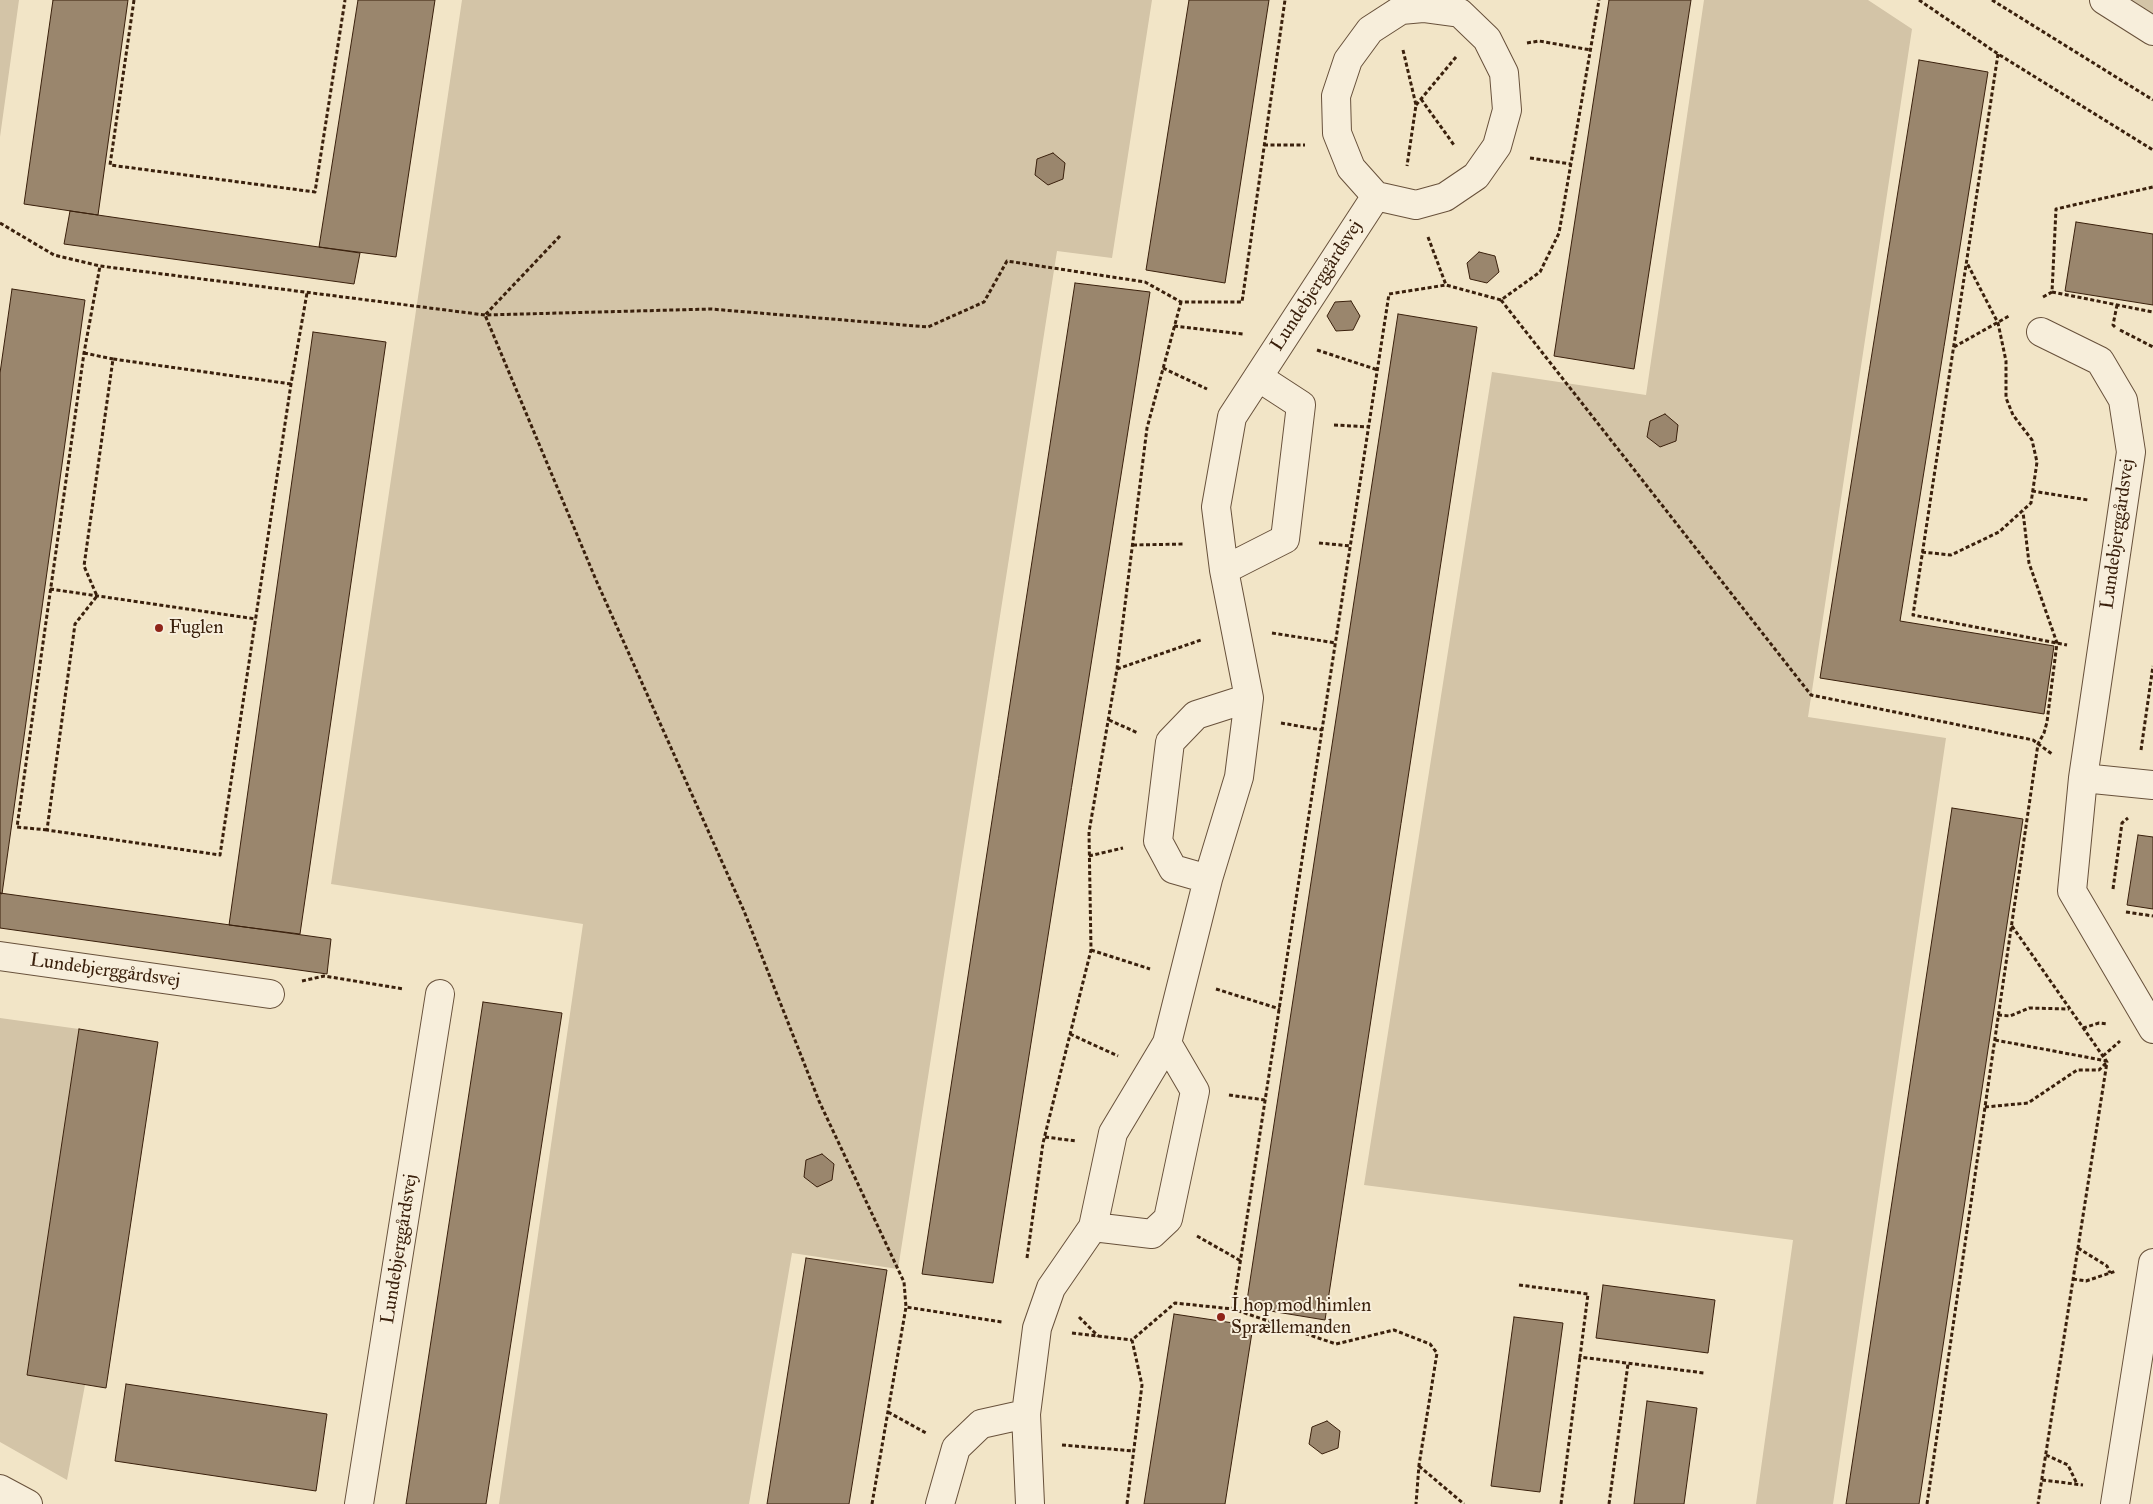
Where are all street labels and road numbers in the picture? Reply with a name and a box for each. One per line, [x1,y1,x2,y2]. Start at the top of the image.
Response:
street label: Lundebjerggårdsvej [1266,216,1368,356]
street label: Lundebjerggårdsvej [2096,457,2140,611]
street label: Lundebjerggårdsvej [28,949,182,993]
street label: Lundebjerggårdsvej [377,1172,423,1326]

